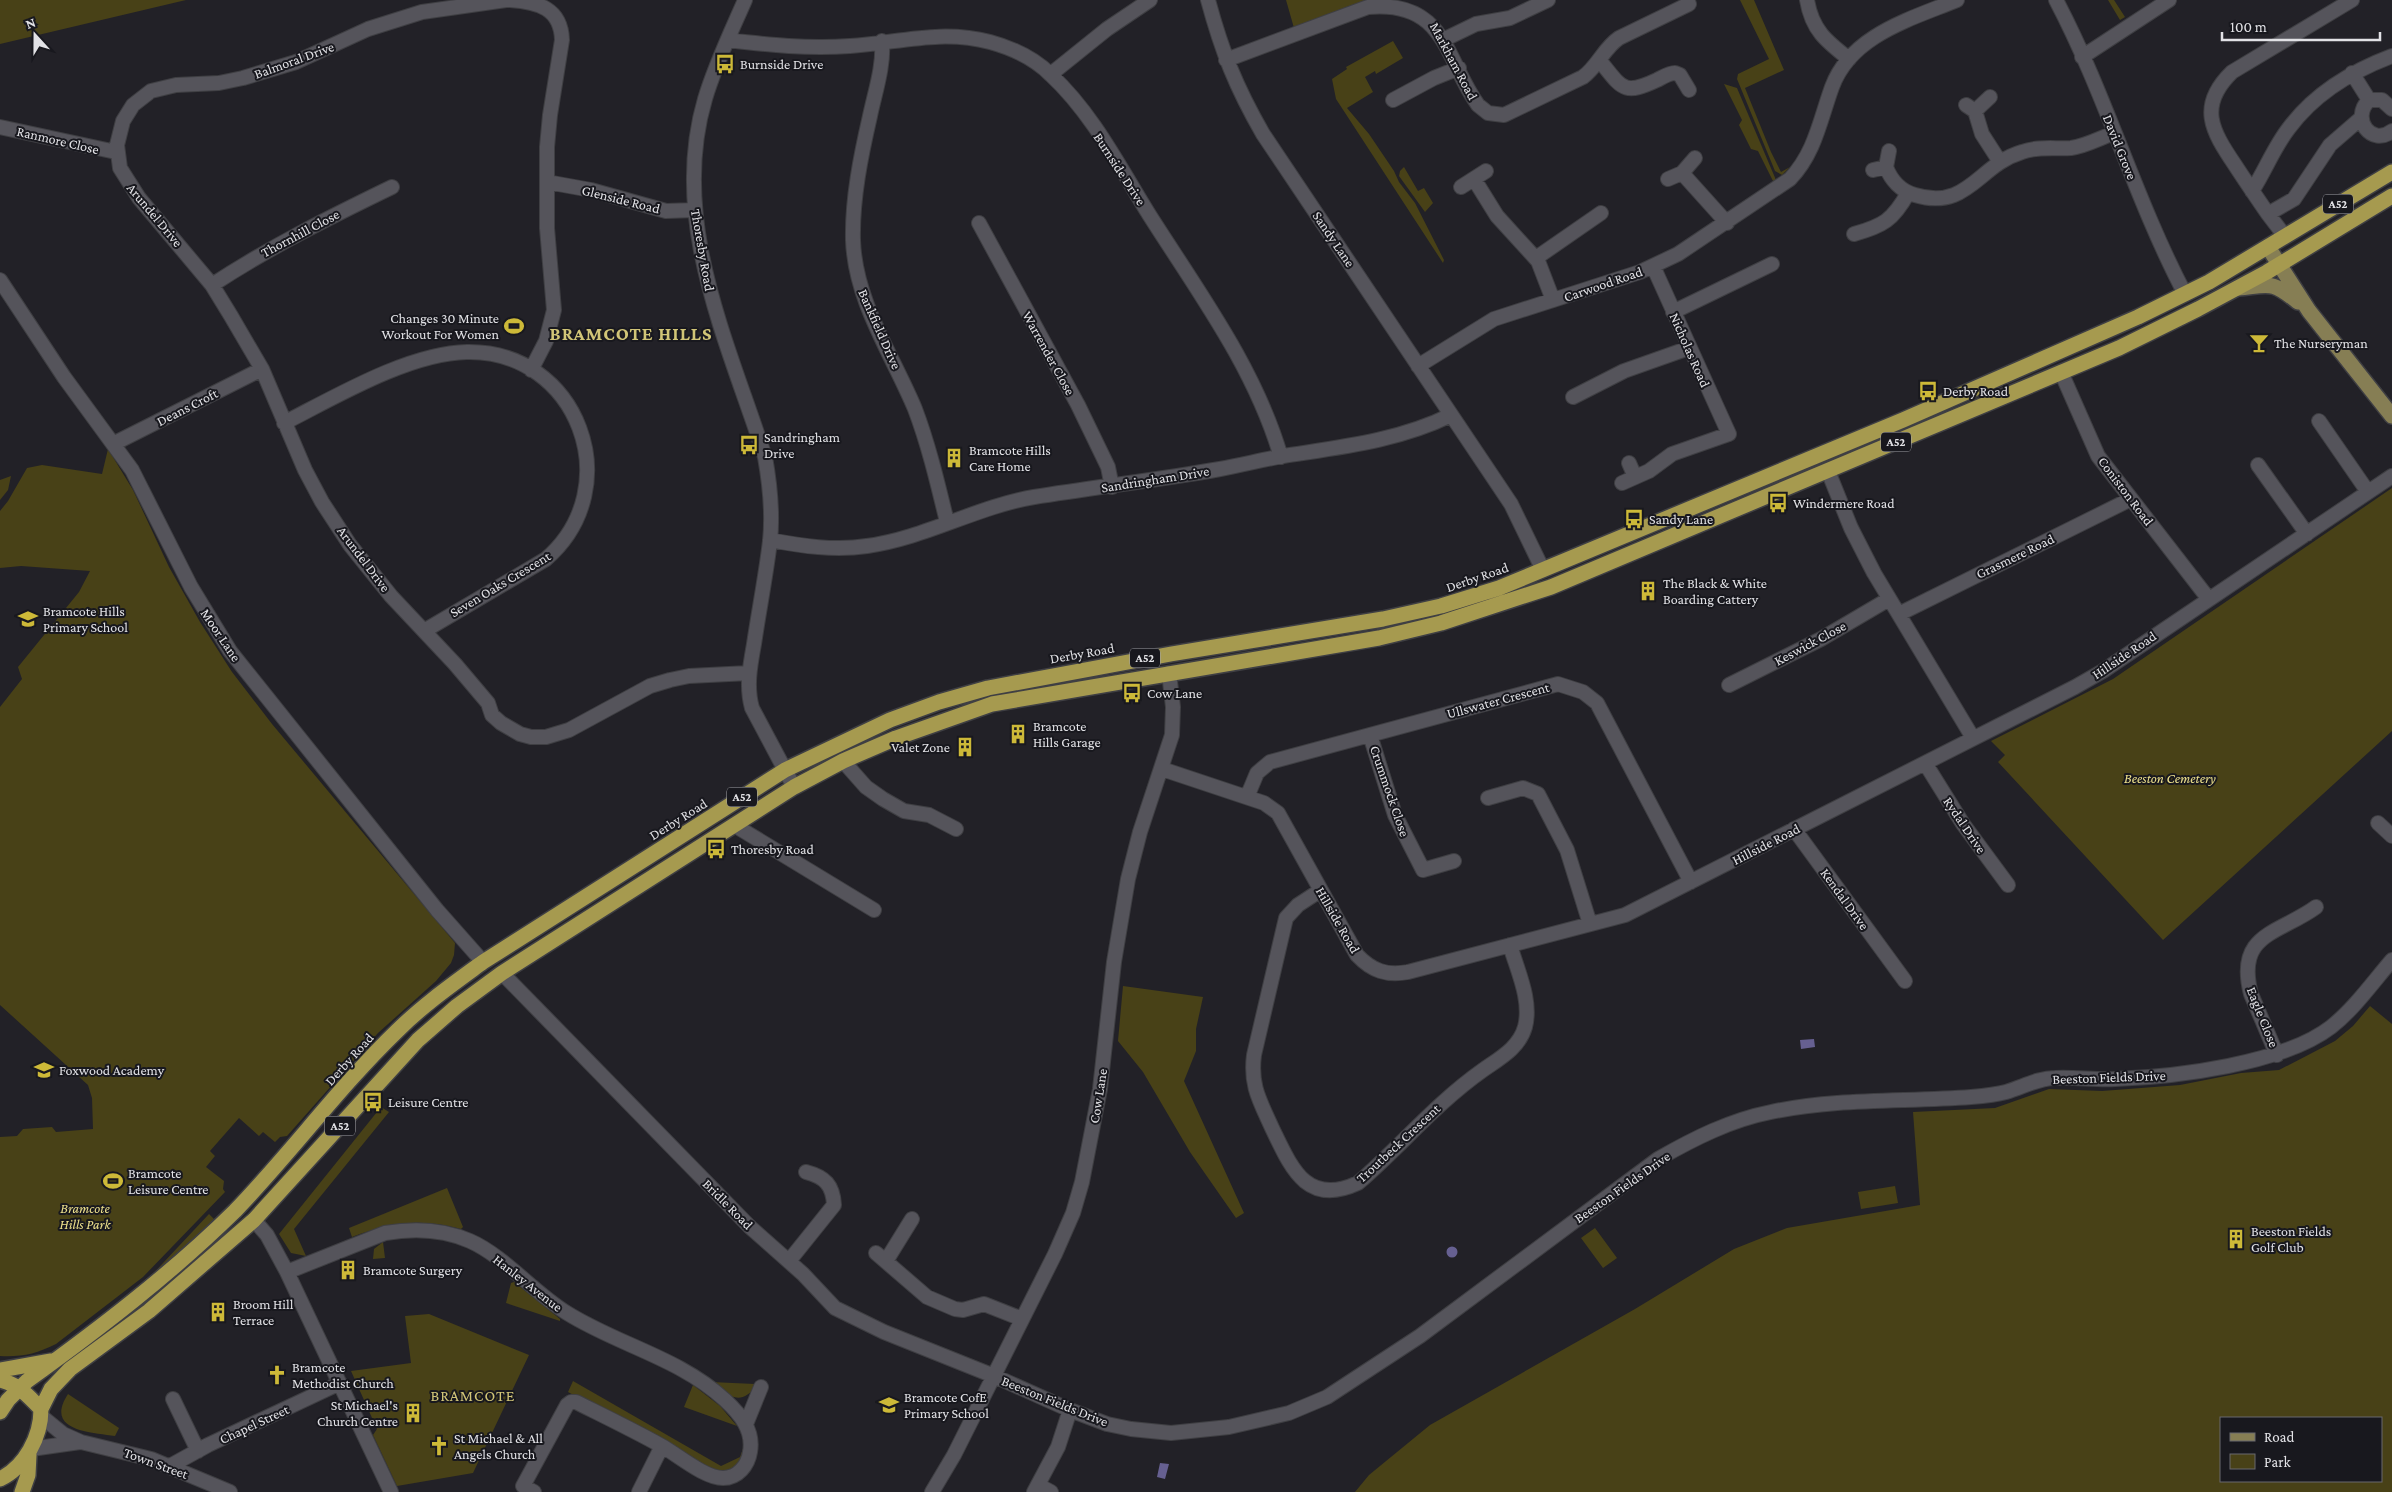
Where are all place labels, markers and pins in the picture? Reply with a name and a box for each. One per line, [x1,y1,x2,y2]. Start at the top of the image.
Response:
bus stop icon: Burnside Drive [714,53,736,75]
place label: Burnside Drive [740,56,823,72]
place label: Changes 30 Minute Workout For Women [381,310,499,342]
sports icon: Changes 30 Minute Workout For Women [503,315,525,337]
bar icon: The Nurseryman [2248,332,2270,354]
place label: The Nurseryman [2274,335,2368,351]
bus stop icon: Derby Road [1917,380,1939,402]
place label: Derby Road [1943,383,2009,399]
place label: Sandringham Drive [764,429,840,461]
bus stop icon: Sandringham Drive [738,434,760,456]
place label: Bramcote Hills Care Home [969,442,1051,474]
building icon: Bramcote Hills Care Home [943,447,965,469]
bus stop icon: Windermere Road [1767,492,1789,514]
place label: Windermere Road [1793,495,1895,511]
bus stop icon: Sandy Lane [1623,508,1645,530]
place label: Sandy Lane [1649,511,1713,527]
place label: The Black & White Boarding Cattery [1663,575,1767,607]
building icon: The Black & White Boarding Cattery [1637,580,1659,602]
place label: Bramcote Hills Primary School [43,603,128,635]
school or university icon: Bramcote Hills Primary School [17,608,39,630]
bus stop icon: Cow Lane [1121,682,1143,704]
place label: Cow Lane [1147,685,1202,701]
place label: Bramcote Hills Garage [1033,718,1101,750]
building icon: Bramcote Hills Garage [1007,723,1029,745]
building icon: Valet Zone [954,736,976,758]
place label: Valet Zone [891,739,950,755]
bus stop icon: Thoresby Road [705,838,727,860]
place label: Thoresby Road [731,841,815,857]
school or university icon: Foxwood Academy [33,1059,55,1081]
place label: Foxwood Academy [59,1062,165,1078]
bus stop icon: Leisure Centre [362,1091,384,1113]
place label: Leisure Centre [388,1094,469,1110]
place label: Bramcote Leisure Centre [128,1165,209,1197]
sports icon: Bramcote Leisure Centre [102,1170,124,1192]
place label: Beeston Fields Golf Club [2251,1223,2331,1255]
building icon: Beeston Fields Golf Club [2225,1228,2247,1250]
building icon: Bramcote Surgery [337,1259,359,1281]
place label: Bramcote Surgery [363,1262,463,1278]
place label: Broom Hill Terrace [233,1296,294,1328]
building icon: Broom Hill Terrace [207,1301,229,1323]
place label: Bramcote Methodist Church [292,1359,394,1391]
church icon: Bramcote Methodist Church [266,1364,288,1386]
place label: Bramcote CofE Primary School [904,1389,989,1421]
school or university icon: Bramcote CofE Primary School [878,1394,900,1416]
place label: St Michael's Church Centre [317,1397,398,1429]
building icon: St Michael's Church Centre [402,1402,424,1424]
place label: St Michael & All Angels Church [454,1430,543,1462]
church icon: St Michael & All Angels Church [428,1435,450,1457]

